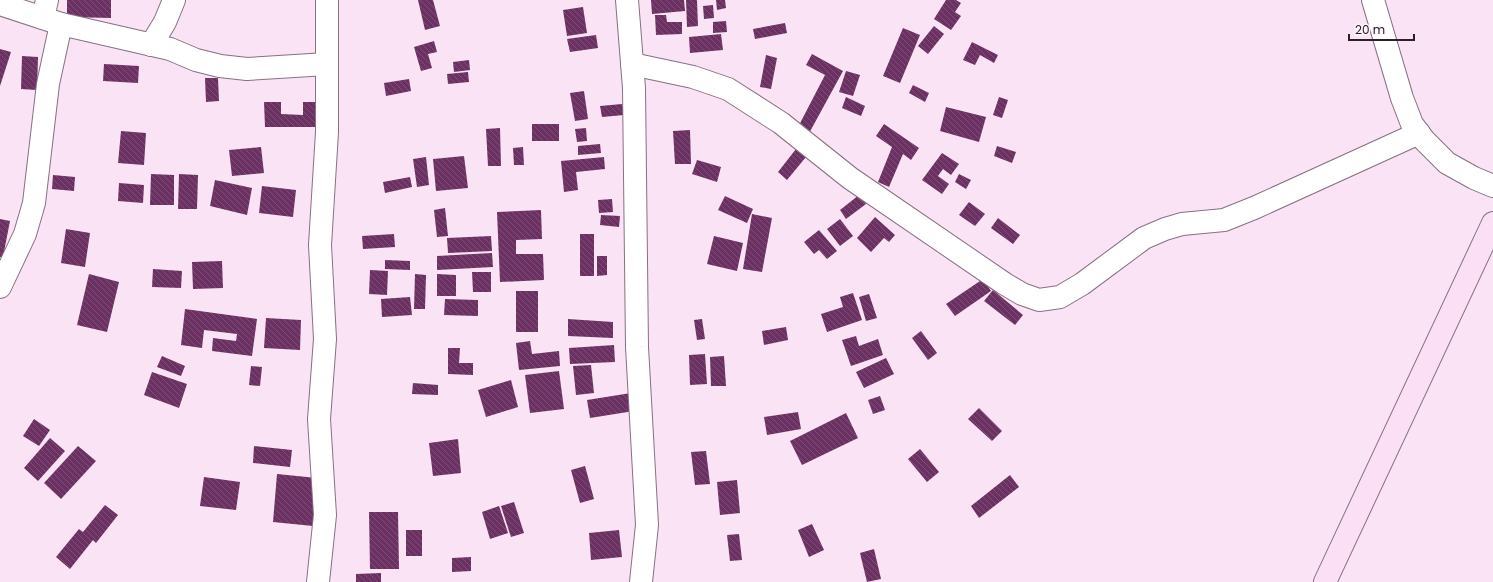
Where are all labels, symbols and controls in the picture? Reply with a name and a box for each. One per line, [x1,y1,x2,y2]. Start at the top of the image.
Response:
scale bar [1349,16,1414,42]
text: 20 m [1355,21,1385,38]

